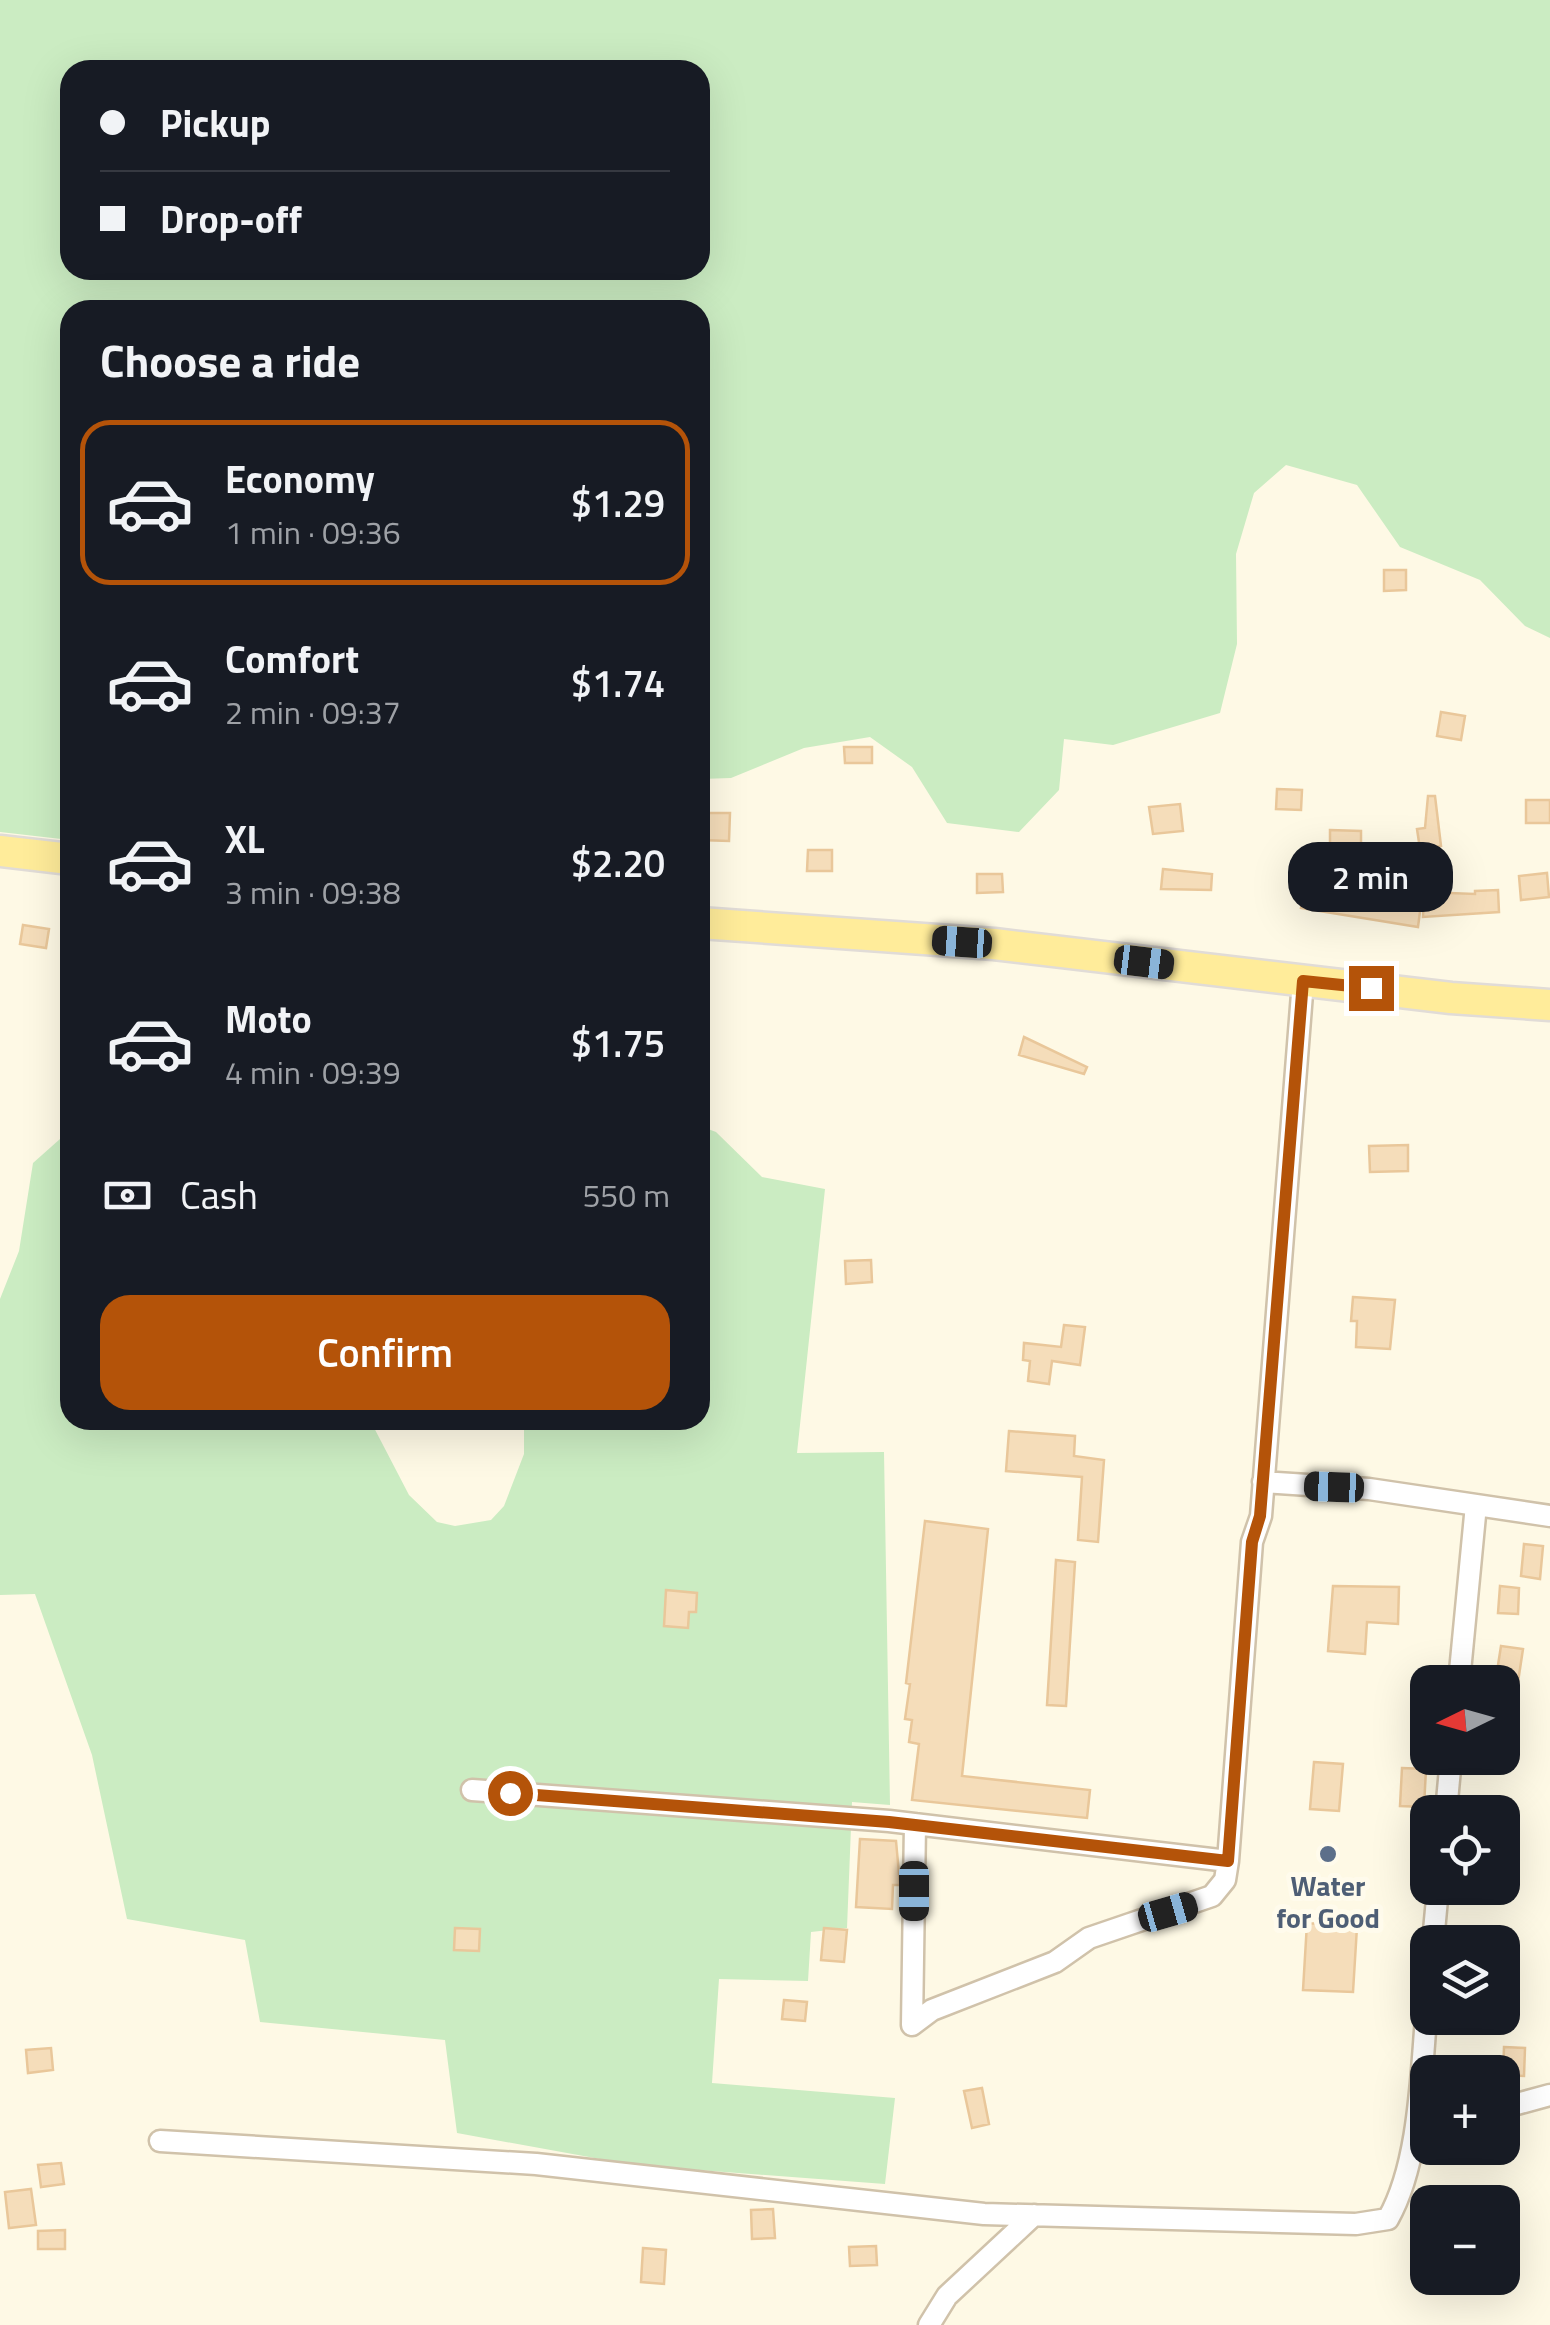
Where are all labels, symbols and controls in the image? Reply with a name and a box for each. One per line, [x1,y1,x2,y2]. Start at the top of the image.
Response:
text: Pickup [160,94,270,152]
text: Drop-off [160,190,302,248]
text: Choose a ride [100,326,360,394]
text: Economy [225,450,375,508]
icon: car [105,458,195,548]
text: $1.29 [571,474,665,532]
text: 1 min · 09:36 [225,508,401,556]
text: Comfort [225,630,359,688]
icon: car [105,638,195,728]
text: $1.74 [571,654,665,712]
text: 2 min · 09:37 [225,688,401,736]
text: XL [225,810,265,868]
icon: car [105,818,195,908]
text: $2.20 [571,834,665,892]
callout: 2 min [1288,843,1454,913]
text: 2 min [1332,853,1409,901]
text: 3 min · 09:38 [225,868,401,916]
car [931,925,993,959]
car [1112,943,1176,981]
route end [1349,966,1394,1011]
text: Moto [225,990,312,1048]
icon: car [105,998,195,1088]
text: $1.75 [571,1014,665,1072]
text: 4 min · 09:39 [225,1048,401,1096]
text: Cash [180,1166,258,1224]
icon: cash [100,1168,155,1223]
text: 550 m [582,1171,670,1219]
button: Confirm [100,1295,670,1410]
car [1303,1471,1365,1503]
north arrow [1410,1665,1520,1775]
map controls [1410,1665,1520,2295]
route start [488,1771,533,1816]
button: locate [1410,1795,1520,1905]
marker: Water for Good [1317,1843,1339,1865]
car [899,1861,929,1921]
place label: Water for Good [1276,1864,1380,1939]
car [1135,1889,1201,1935]
button: layers [1410,1925,1520,2035]
button: + [1410,2055,1520,2165]
button: − [1410,2185,1520,2295]

